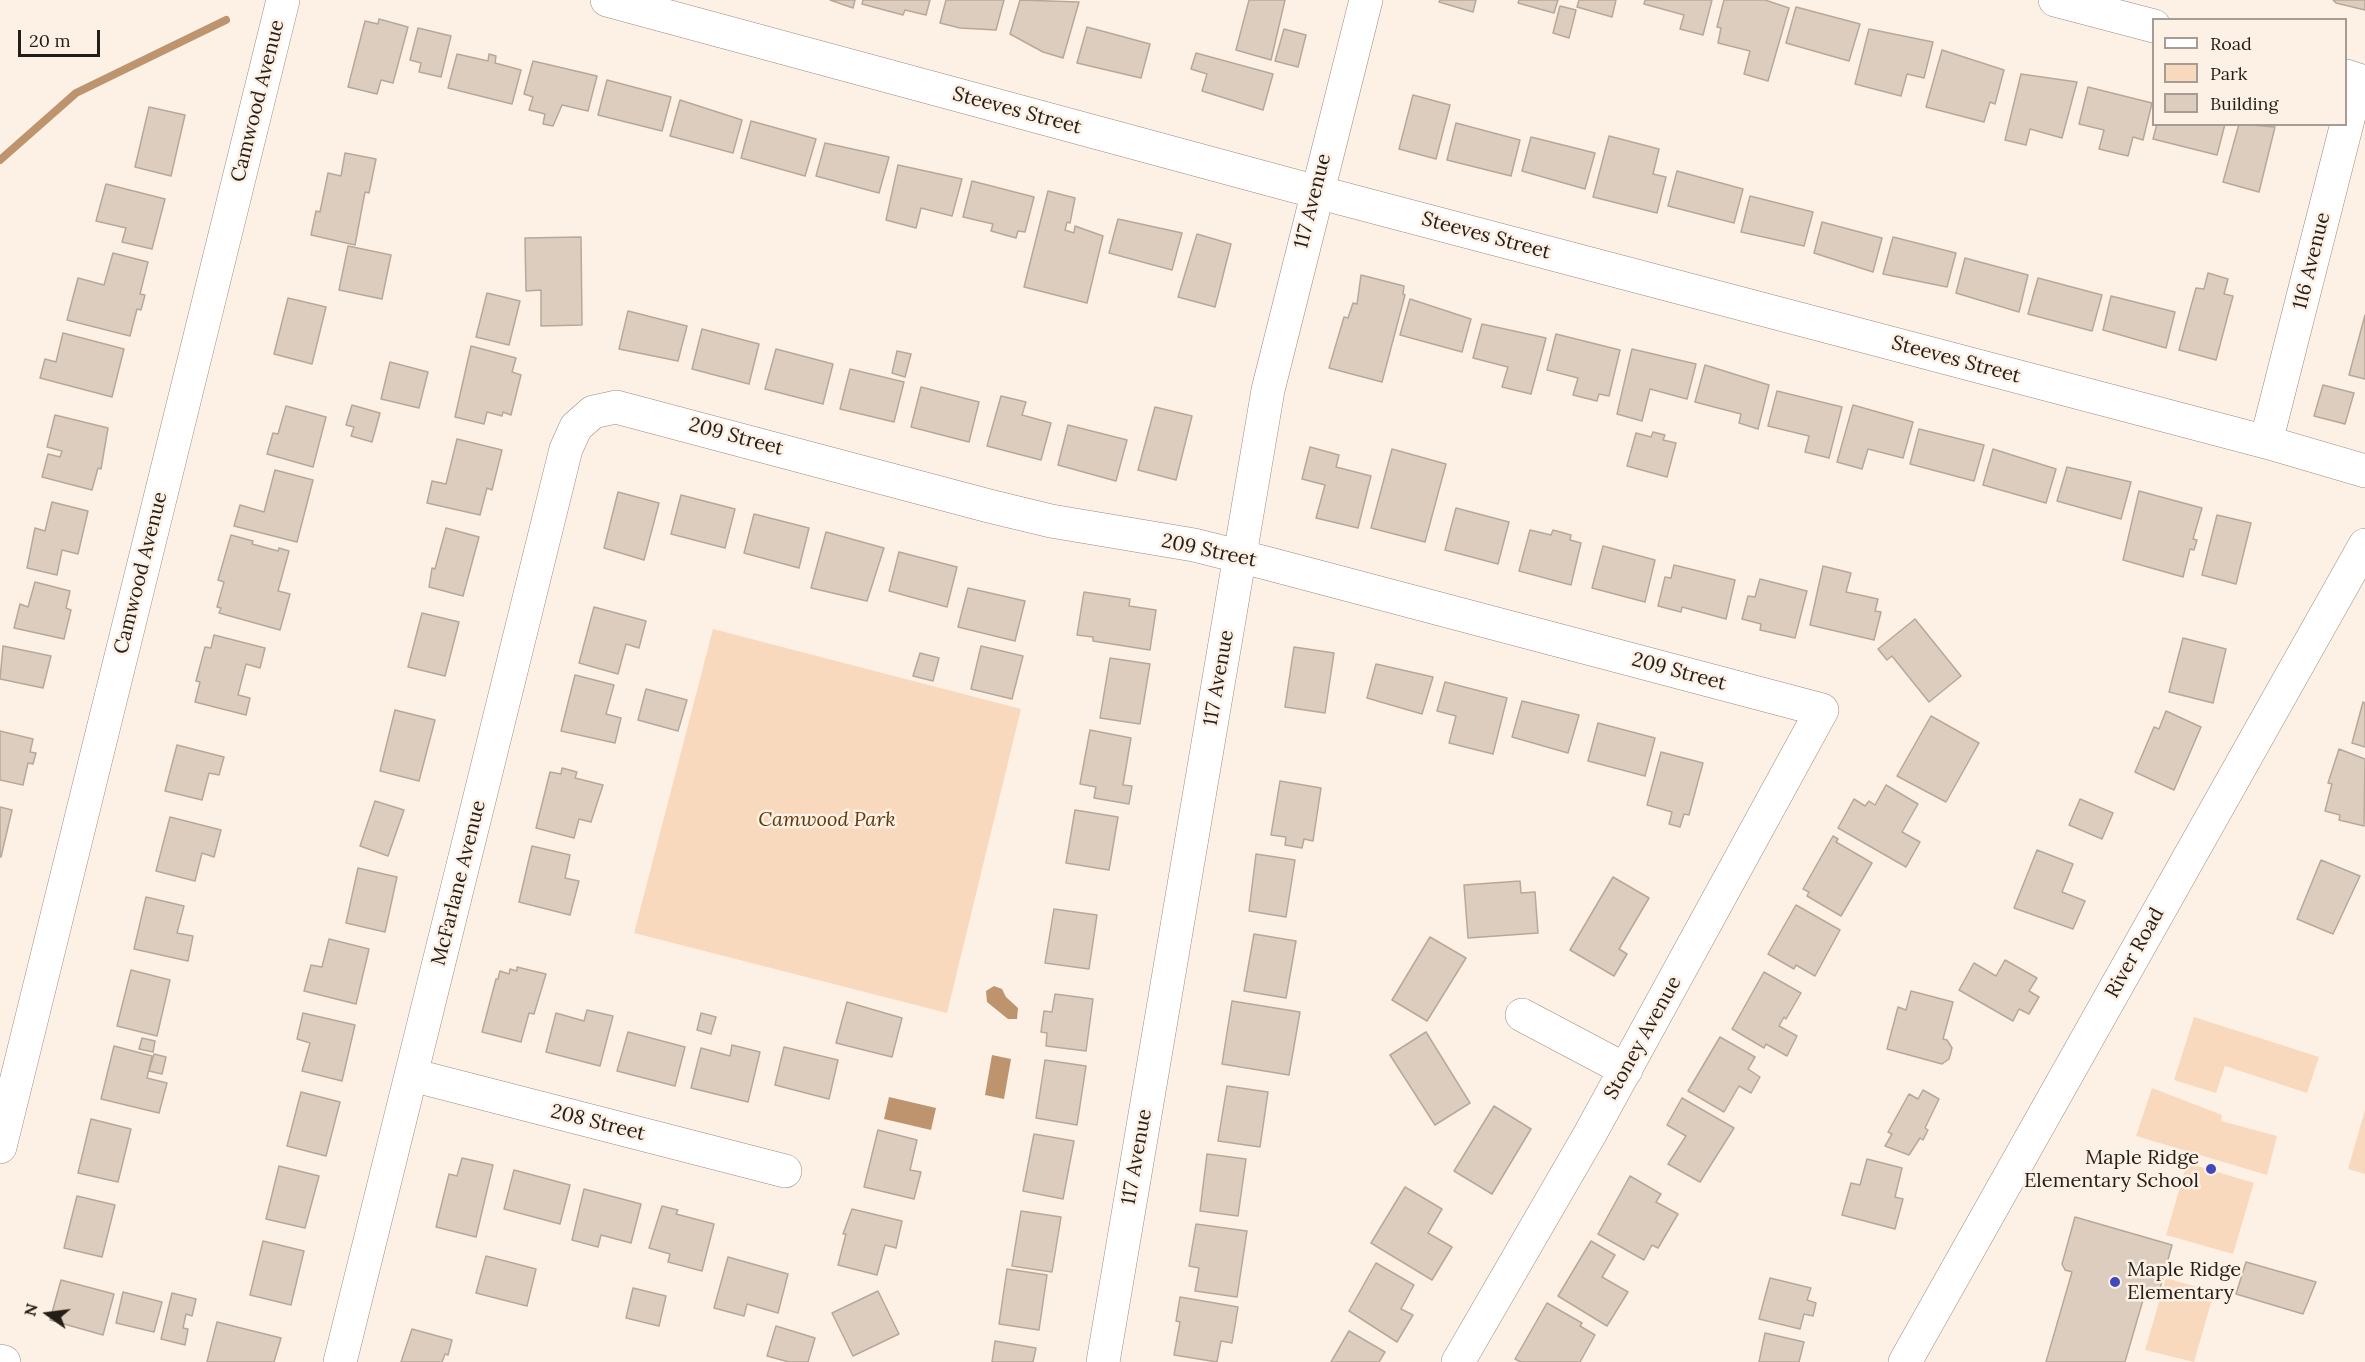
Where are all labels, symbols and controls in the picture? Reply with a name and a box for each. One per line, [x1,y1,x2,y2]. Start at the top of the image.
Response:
street label: Camwood Avenue [226,17,290,185]
scale bar [21,18,104,56]
legend [2152,18,2347,126]
text: 20 m [29,29,71,52]
text: Road [2210,32,2252,55]
text: Park [2210,62,2247,85]
street label: Steeves Street [950,82,1084,140]
text: Building [2210,92,2278,115]
street label: 117 Avenue [1290,151,1336,251]
street label: Steeves Street [1419,207,1553,265]
street label: 116 Avenue [2288,210,2336,312]
street label: Steeves Street [1889,331,2023,389]
street label: 209 Street [686,413,786,461]
street label: Camwood Avenue [109,489,173,657]
street label: 209 Street [1159,529,1259,573]
street label: 117 Avenue [1199,628,1239,728]
street label: 209 Street [1629,648,1729,696]
street label: McFarlane Avenue [427,798,491,968]
park label: Camwood Park [758,808,896,832]
street label: River Road [2100,904,2170,1002]
street label: Stoney Avenue [1599,972,1687,1104]
street label: 208 Street [548,1100,648,1146]
street label: 117 Avenue [1117,1107,1157,1207]
place label: Maple Ridge Elementary School [2024,1146,2199,1193]
marker: Maple Ridge Elementary School [2204,1162,2218,1176]
place label: Maple Ridge Elementary [2127,1258,2241,1305]
marker: Maple Ridge Elementary [2108,1275,2122,1289]
north arrow [18,1284,78,1344]
text: N [19,1301,42,1318]

